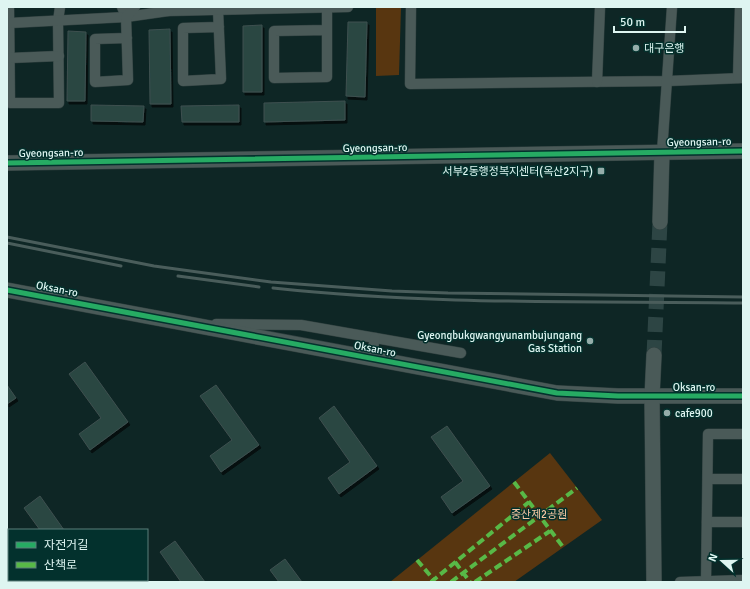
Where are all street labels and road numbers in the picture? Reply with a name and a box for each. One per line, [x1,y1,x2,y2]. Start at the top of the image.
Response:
street label: Gyeongsan-ro [666,135,732,149]
street label: Gyeongsan-ro [342,141,408,155]
street label: Gyeongsan-ro [18,146,84,160]
street label: Oksan-ro [35,279,79,299]
street label: Oksan-ro [353,339,397,359]
street label: Oksan-ro [673,381,716,394]

